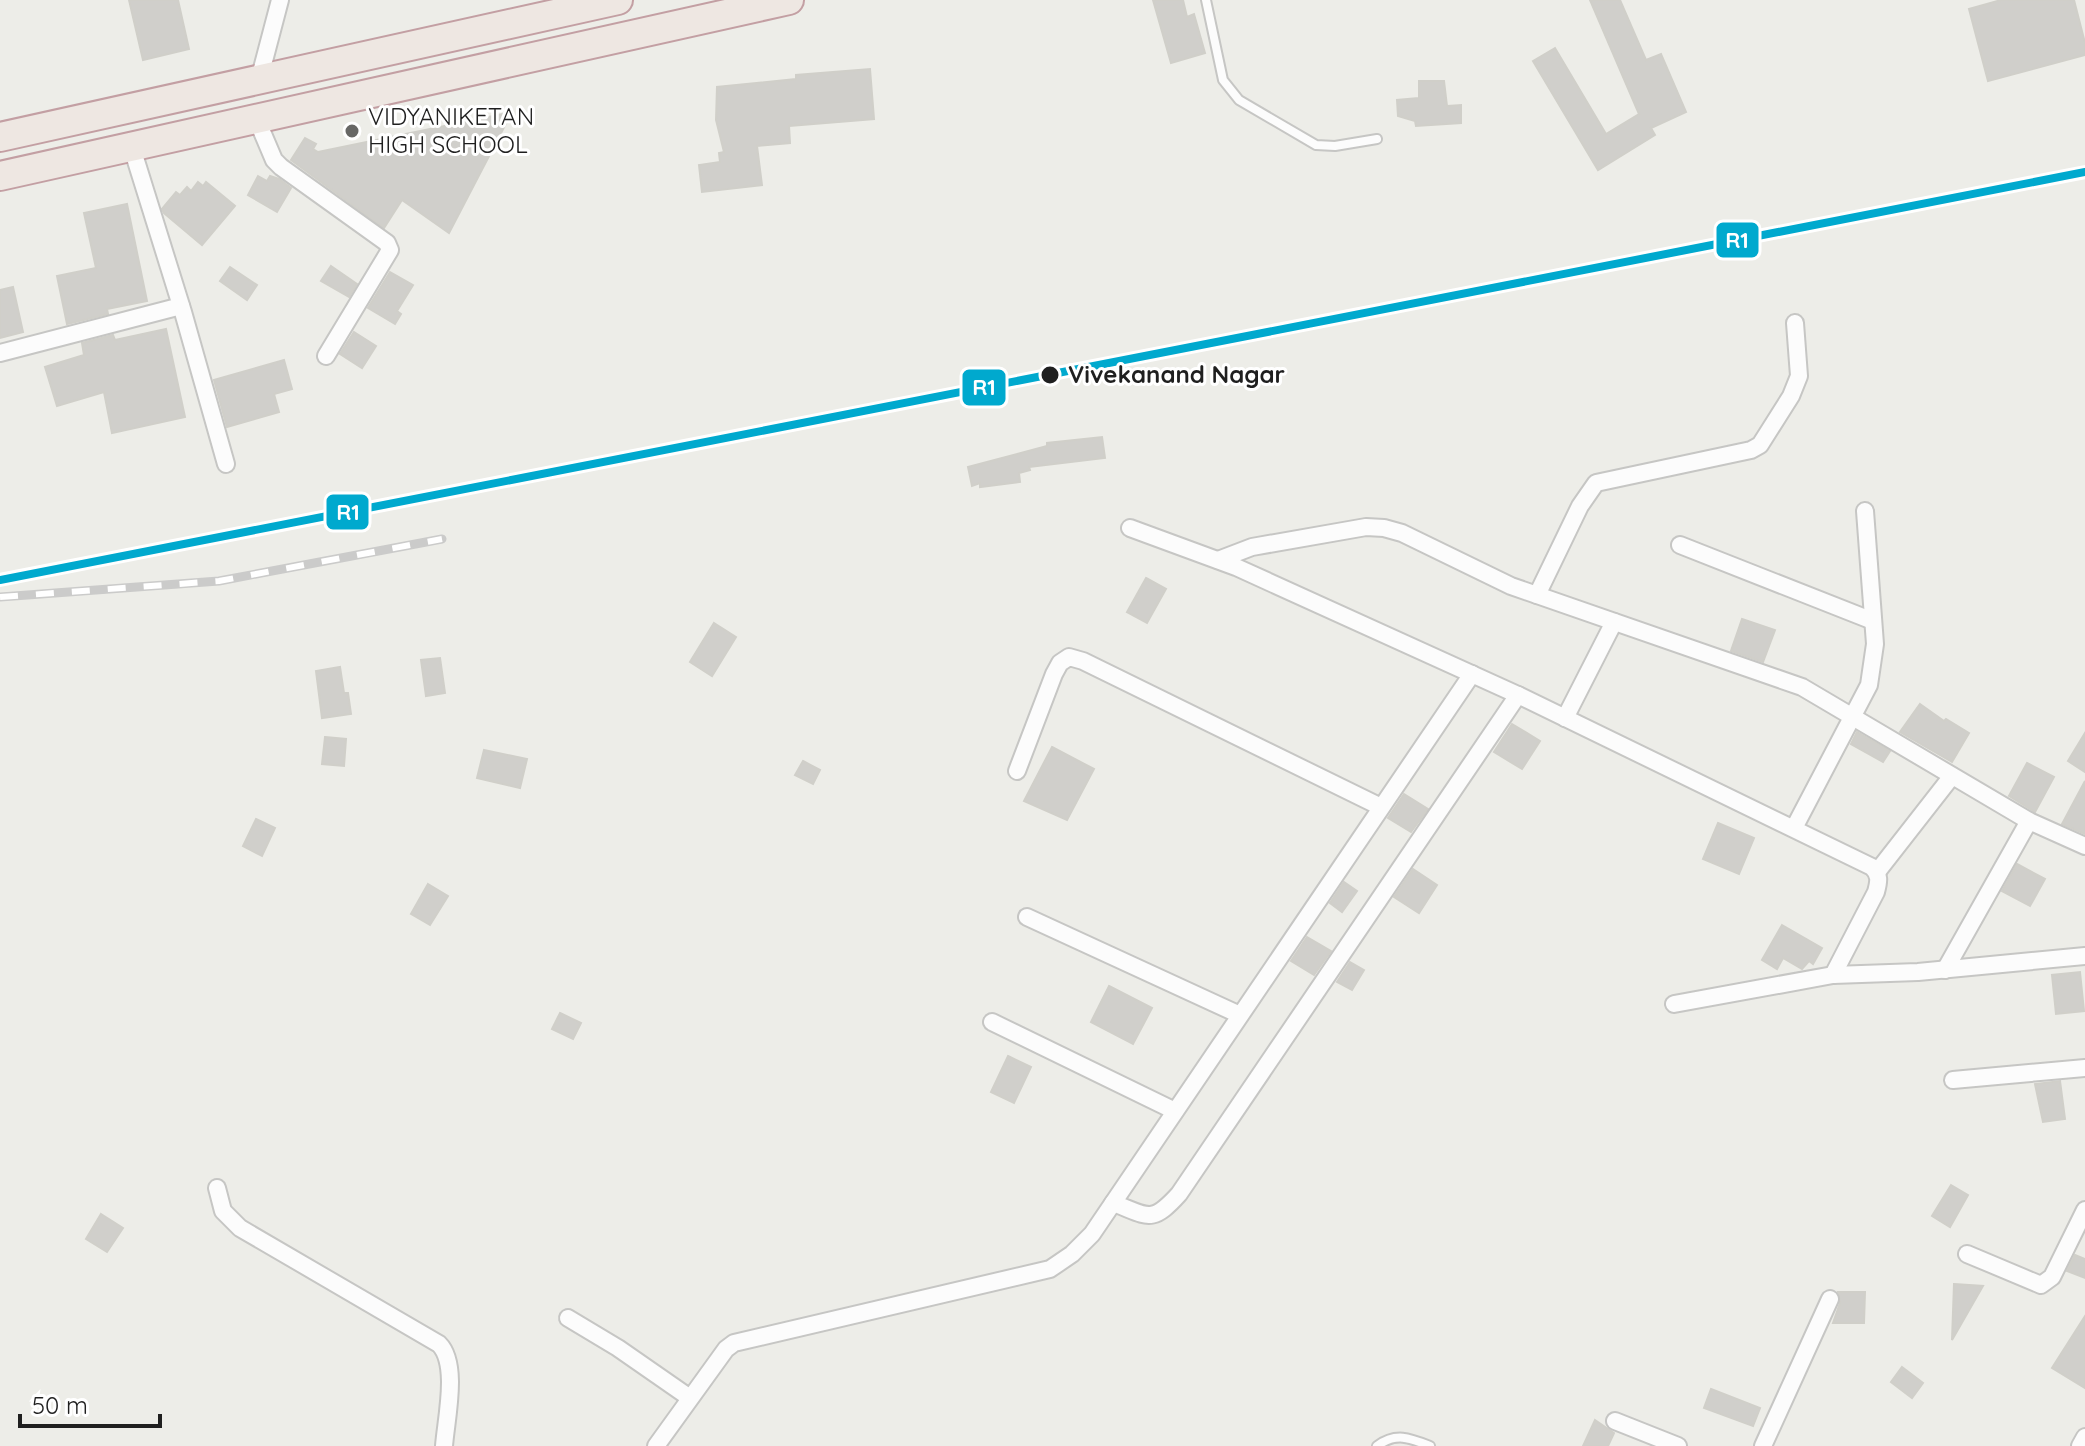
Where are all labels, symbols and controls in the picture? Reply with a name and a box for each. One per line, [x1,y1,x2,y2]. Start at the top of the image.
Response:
place label: VIDYANIKETAN HIGH SCHOOL [368,101,534,159]
marker: VIDYANIKETAN HIGH SCHOOL [343,122,361,140]
line badge: R1 [1715,221,1760,259]
text: R1 [1725,226,1749,254]
place label: Vivekanand Nagar [1068,359,1285,389]
marker: Vivekanand Nagar [1039,364,1061,386]
line badge: R1 [961,368,1007,407]
text: R1 [972,373,996,401]
line badge: R1 [325,493,370,531]
text: R1 [336,498,360,526]
scale bar [20,1378,160,1428]
text: 50 m [32,1390,88,1420]

